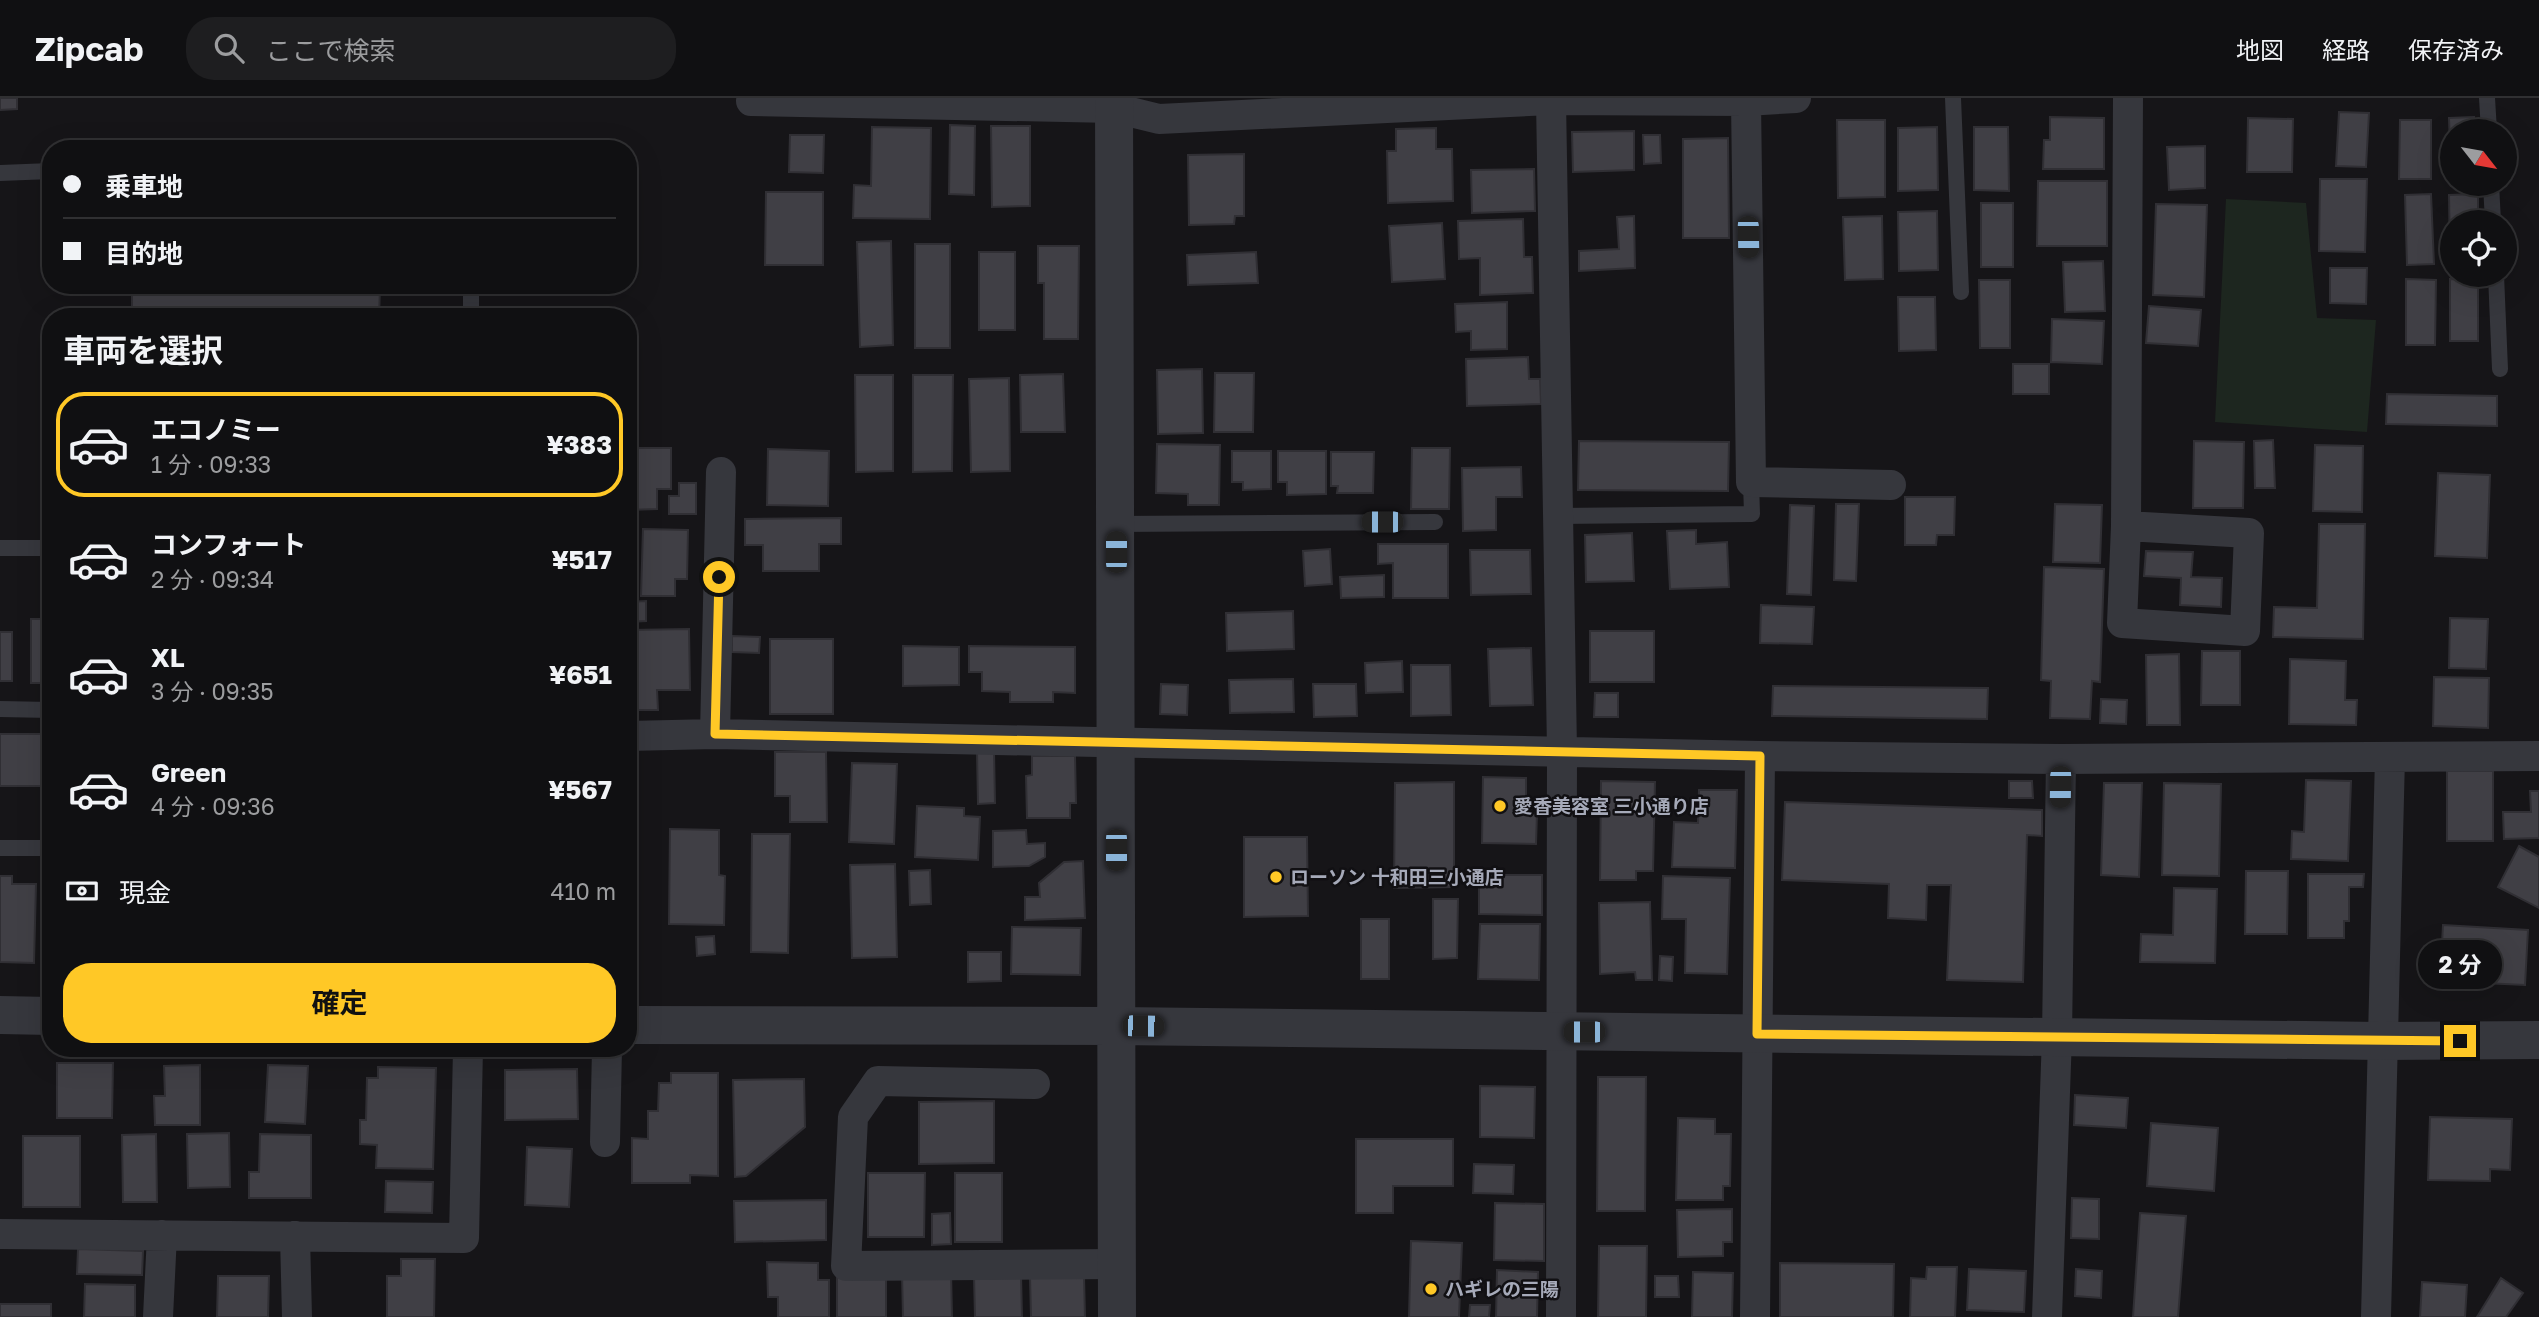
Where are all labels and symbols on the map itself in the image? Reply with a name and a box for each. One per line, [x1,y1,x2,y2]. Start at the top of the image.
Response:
north arrow [2440,119,2516,196]
car [1738,216,1759,258]
car [1362,512,1404,533]
car [1106,531,1127,573]
route start [703,561,735,593]
car [2050,766,2071,808]
place label: 愛香美容室 三小通り店 [1514,794,1709,817]
marker: 愛香美容室 三小通り店 [1492,798,1508,814]
car [1106,829,1127,871]
place label: ローソン 十和田三小通店 [1290,865,1504,888]
marker: ローソン 十和田三小通店 [1268,869,1284,885]
callout: 2 分 [2418,940,2502,988]
car [1122,1015,1165,1037]
car [1564,1022,1606,1043]
route end [2444,1025,2476,1057]
place label: ハギレの三陽 [1445,1277,1559,1300]
marker: ハギレの三陽 [1423,1281,1439,1297]

